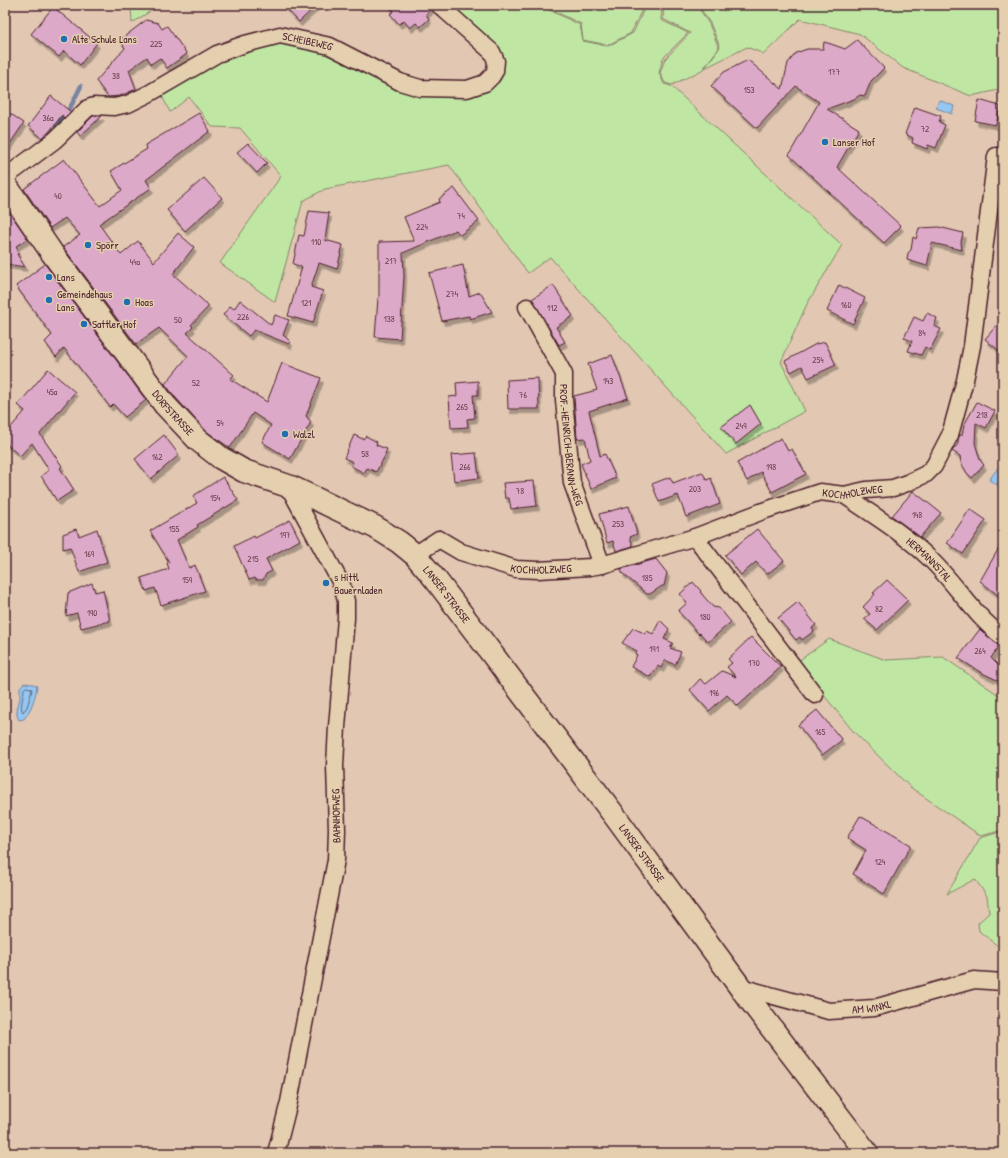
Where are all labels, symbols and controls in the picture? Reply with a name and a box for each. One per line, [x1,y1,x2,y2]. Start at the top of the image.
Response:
street label: SCHEIBEWEG [281,29,336,54]
place label: Alte Schule Lans [72,32,137,46]
marker: Alte Schule Lans [59,34,69,44]
house number: 225 [150,38,162,50]
house number: 177 [828,66,841,78]
house number: 38 [112,70,120,82]
house number: 153 [743,84,755,96]
house number: 36a [42,112,54,124]
house number: 72 [921,123,930,135]
place label: Lanser Hof [833,135,875,149]
marker: Lanser Hof [820,137,830,147]
house number: 40 [54,190,62,202]
house number: 74 [457,210,466,222]
house number: 224 [416,221,429,233]
house number: 110 [311,236,321,248]
place label: Spörr [96,238,119,252]
marker: Spörr [83,240,93,250]
house number: 217 [385,255,398,267]
house number: 44a [130,256,141,268]
place label: Lans [57,270,75,284]
marker: Lans [44,272,54,282]
place label: Gemeindehaus Lans [57,287,112,314]
house number: 274 [446,288,459,300]
marker: Gemeindehaus Lans [44,295,54,305]
place label: Hoas [135,295,153,309]
marker: Hoas [122,297,132,307]
house number: 121 [301,297,311,309]
house number: 160 [841,299,851,311]
house number: 112 [547,302,558,314]
house number: 226 [237,311,249,323]
house number: 138 [383,313,395,325]
house number: 50 [174,314,182,326]
place label: Sattler Hof [92,317,137,331]
marker: Sattler Hof [79,319,89,329]
house number: 84 [918,327,926,339]
house number: 254 [812,354,824,366]
house number: 143 [603,375,613,387]
house number: 52 [192,377,201,389]
street label: PROF.-HEINRICH-BERANN-WEG [557,384,587,508]
house number: 45a [47,386,58,398]
street label: DORFSTRASSE [149,387,197,438]
house number: 76 [519,389,527,401]
house number: 265 [456,401,468,413]
house number: 218 [976,409,988,421]
house number: 54 [216,417,224,429]
house number: 249 [736,420,747,432]
place label: Walzl [293,427,315,441]
marker: Walzl [280,429,290,439]
house number: 58 [361,448,369,460]
house number: 162 [151,451,163,463]
house number: 266 [459,461,471,473]
house number: 198 [766,461,776,473]
street label: KOCHHOLZWEG [821,482,884,502]
house number: 203 [689,483,701,495]
house number: 78 [516,485,524,497]
house number: 154 [210,492,221,504]
house number: 148 [912,509,922,521]
house number: 253 [612,518,624,530]
house number: 155 [169,523,180,535]
house number: 197 [279,529,291,541]
street label: HERMANNSTAL [903,534,955,585]
house number: 169 [84,548,95,560]
house number: 215 [247,553,259,565]
street label: KOCHHOLZWEG [509,561,573,577]
street label: LANSER STRASSE [420,563,473,626]
place label: s Hittl Bauernladen [334,570,383,597]
house number: 185 [642,572,653,584]
house number: 159 [182,574,193,586]
marker: s Hittl Bauernladen [321,578,331,588]
house number: 82 [875,603,884,615]
house number: 190 [87,607,97,619]
house number: 180 [699,611,711,623]
house number: 191 [649,643,659,655]
house number: 264 [974,645,986,657]
house number: 170 [748,657,760,669]
house number: 196 [709,687,719,699]
house number: 165 [815,726,826,738]
street label: BAHNHOFWEG [329,788,343,843]
street label: LANSER STRASSE [616,821,668,885]
house number: 124 [875,856,886,868]
street label: AM WINKL [852,997,893,1016]

